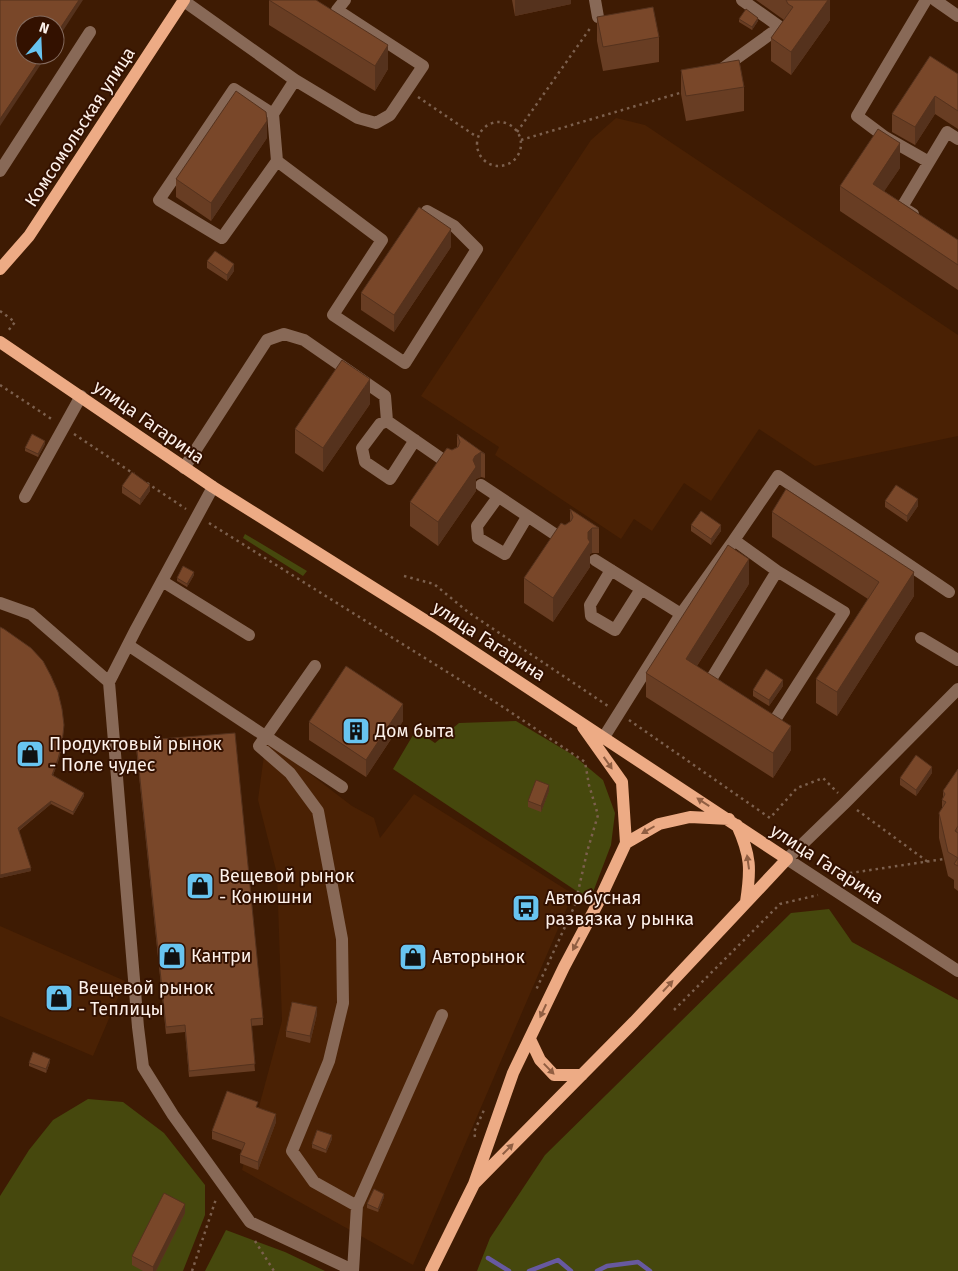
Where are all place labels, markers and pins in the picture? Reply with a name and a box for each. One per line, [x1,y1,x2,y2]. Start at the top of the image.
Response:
building icon: Дом быта [341,716,371,746]
place label: Дом быта [374,720,454,742]
place label: Продуктовый рынок - Поле чудес [49,733,223,776]
shop icon: Продуктовый рынок - Поле чудес [15,739,45,769]
place label: Вещевой рынок - Конюшни [219,865,355,908]
shop icon: Вещевой рынок - Конюшни [185,871,215,901]
place label: Автобусная развязка у рынка [545,887,694,930]
bus stop icon: Автобусная развязка у рынка [511,893,541,923]
shop icon: Кантри [157,941,187,971]
shop icon: Авторынок [398,942,428,972]
place label: Кантри [191,945,252,967]
place label: Авторынок [432,946,525,968]
place label: Вещевой рынок - Теплицы [78,977,214,1020]
shop icon: Вещевой рынок - Теплицы [44,983,74,1013]

